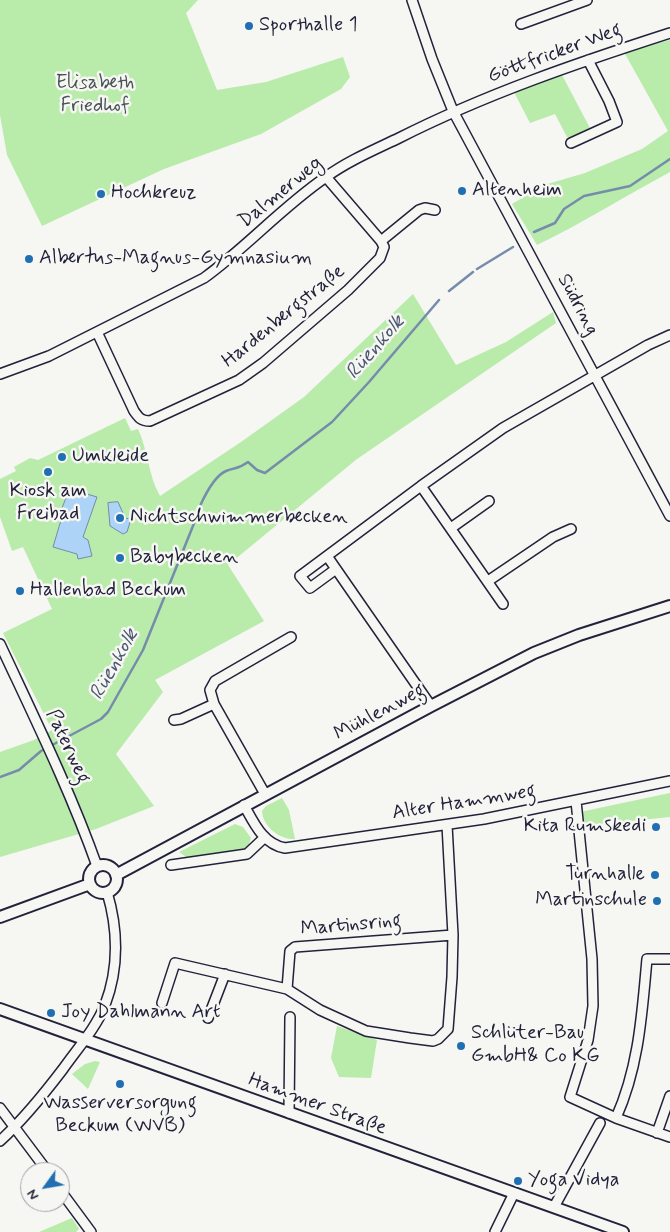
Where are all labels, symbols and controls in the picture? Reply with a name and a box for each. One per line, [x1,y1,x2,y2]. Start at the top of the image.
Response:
place label: Sporthalle 1 [259,14,358,38]
street label: Göttfricker Weg [485,19,625,89]
marker: Sporthalle 1 [243,20,255,32]
park label: Elisabeth Friedhof [56,72,134,119]
street label: Dalmerweg [234,152,328,234]
place label: Altenheim [472,179,562,203]
place label: Hochkreuz [111,182,196,206]
marker: Altenheim [456,185,468,197]
marker: Hochkreuz [95,188,107,200]
place label: Albertus-Magnus-Gymnasium [39,247,312,271]
marker: Albertus-Magnus-Gymnasium [23,253,35,265]
street label: Hardenbergstraße [218,260,350,374]
street label: Südring [551,270,603,340]
water label: Rüenkolk [341,311,411,385]
place label: Umkleide [72,445,149,469]
marker: Umkleide [56,451,68,463]
marker: Kiosk am Freibad [42,466,54,478]
place label: Kiosk am Freibad [9,480,87,527]
place label: Nichtschwimmerbecken [130,506,348,530]
marker: Nichtschwimmerbecken [114,512,126,524]
place label: Babybecken [130,546,238,570]
marker: Babybecken [114,552,126,564]
place label: Hallenbad Beckum [30,579,186,603]
marker: Hallenbad Beckum [14,585,26,597]
water label: Rüenkolk [85,625,145,705]
street label: Mühlenweg [330,679,430,747]
street label: Paterweg [39,706,95,788]
street label: Alter Hammweg [390,780,538,826]
place label: Kita Rumskedi [524,815,646,839]
marker: Kita Rumskedi [650,821,662,833]
place label: Turnhalle [565,863,645,887]
marker: Turnhalle [649,869,661,881]
place label: Martinschule [535,889,647,913]
marker: Martinschule [651,895,663,907]
street label: Martinsring [299,910,403,942]
place label: Joy Dahlmann Art [61,1001,221,1025]
marker: Joy Dahlmann Art [45,1007,57,1019]
place label: Schlüter-Bau GmbH& Co KG [471,1022,599,1069]
marker: Schlüter-Bau GmbH& Co KG [455,1040,467,1052]
street label: Hammer Straße [245,1069,389,1141]
marker: Wasserversorgung Beckum (WVB) [114,1078,126,1090]
place label: Wasserversorgung Beckum (WVB) [43,1092,197,1139]
north arrow [20,1162,70,1212]
place label: Yoga Vidya [528,1169,619,1193]
marker: Yoga Vidya [512,1175,524,1187]
text: N [23,1186,43,1203]

